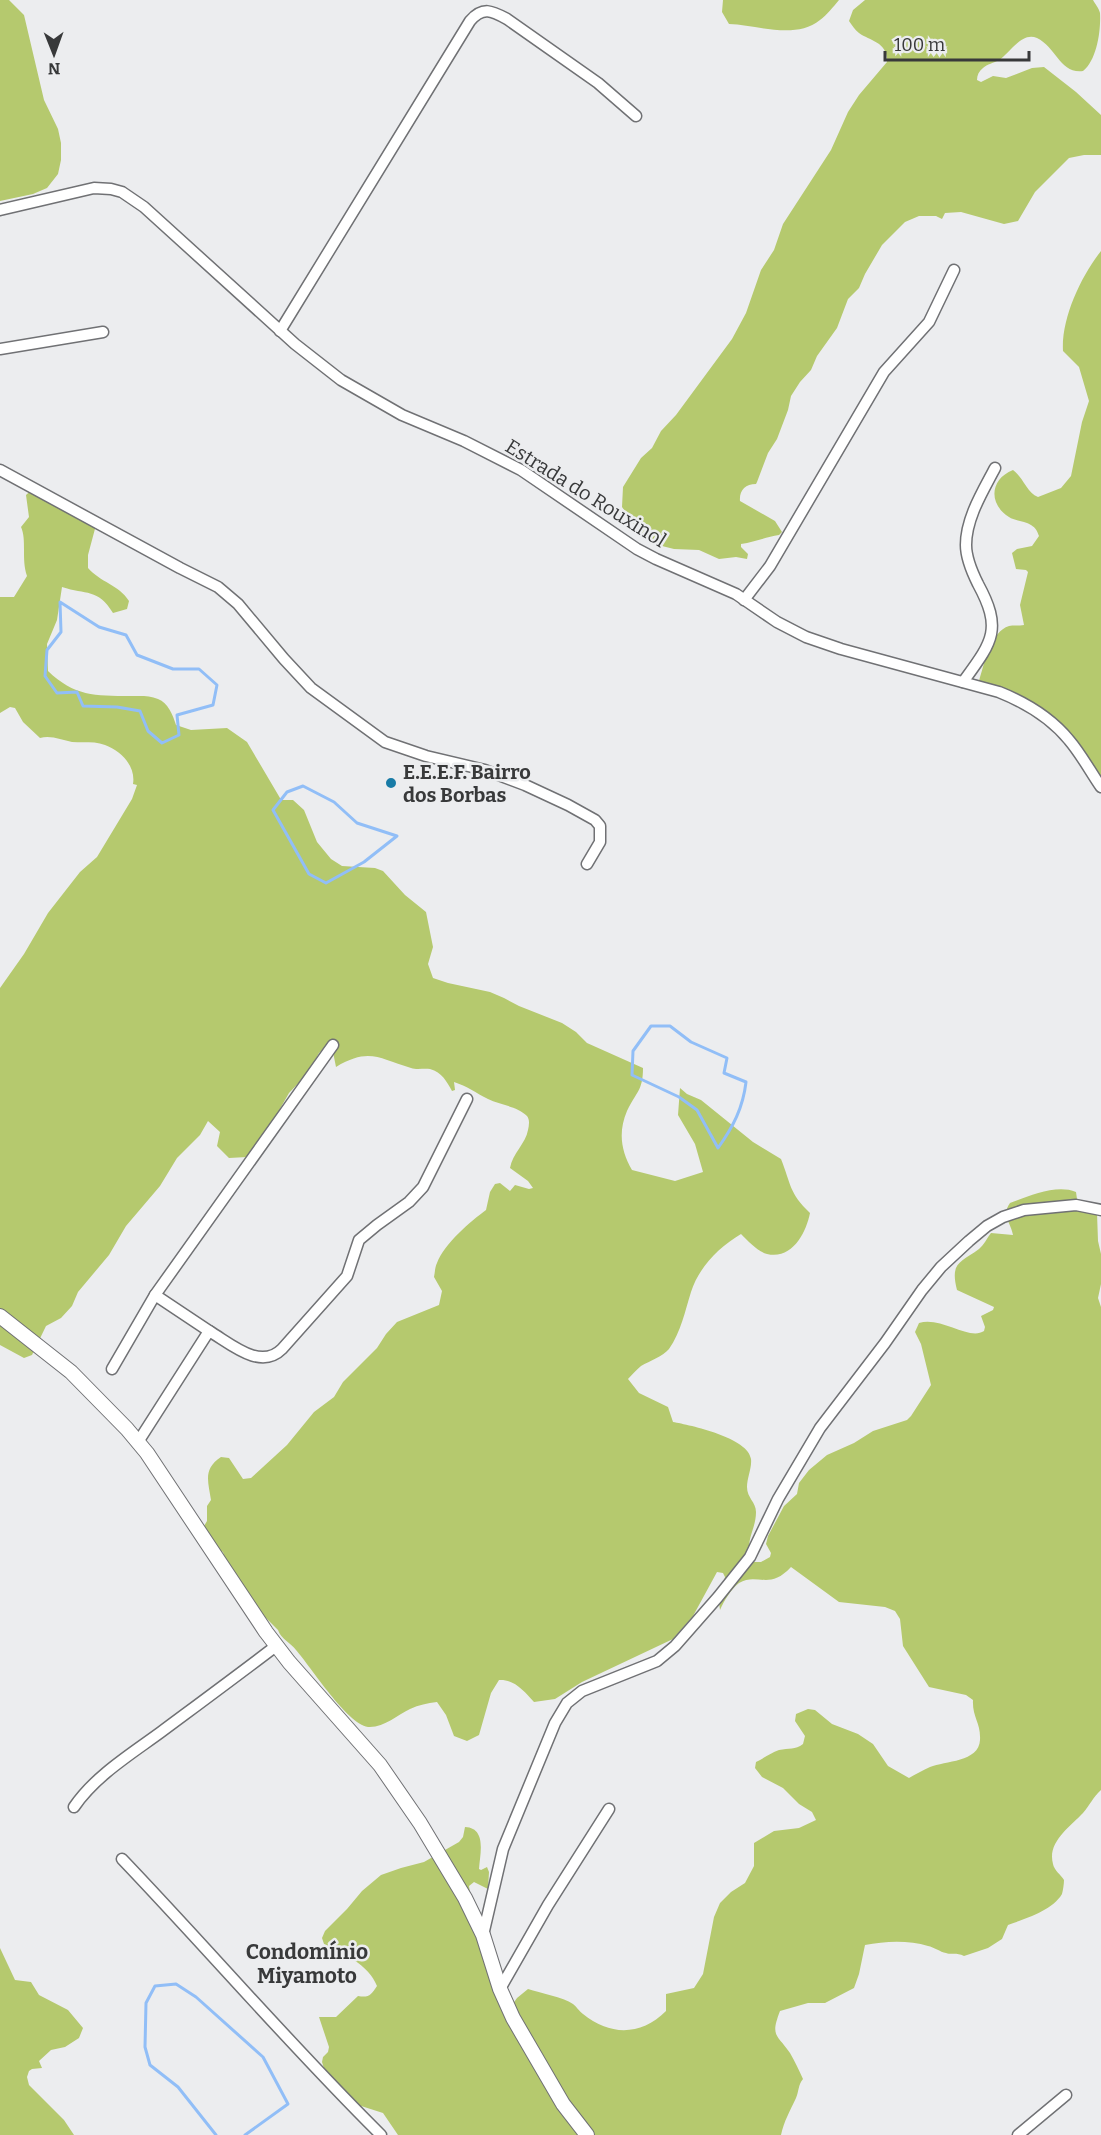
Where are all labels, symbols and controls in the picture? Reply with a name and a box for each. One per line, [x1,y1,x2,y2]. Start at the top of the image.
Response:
north arrow [24,24,84,84]
scale bar [885,24,1029,62]
text: 100 m [894,34,945,56]
text: N [48,59,61,78]
street label: Estrada do Rouxinol [501,434,671,552]
place label: E.E.E.F. Bairro dos Borbas [403,760,531,807]
marker: E.E.E.F. Bairro dos Borbas [384,776,398,790]
district label: Condomínio Miyamoto [246,1939,368,1989]

